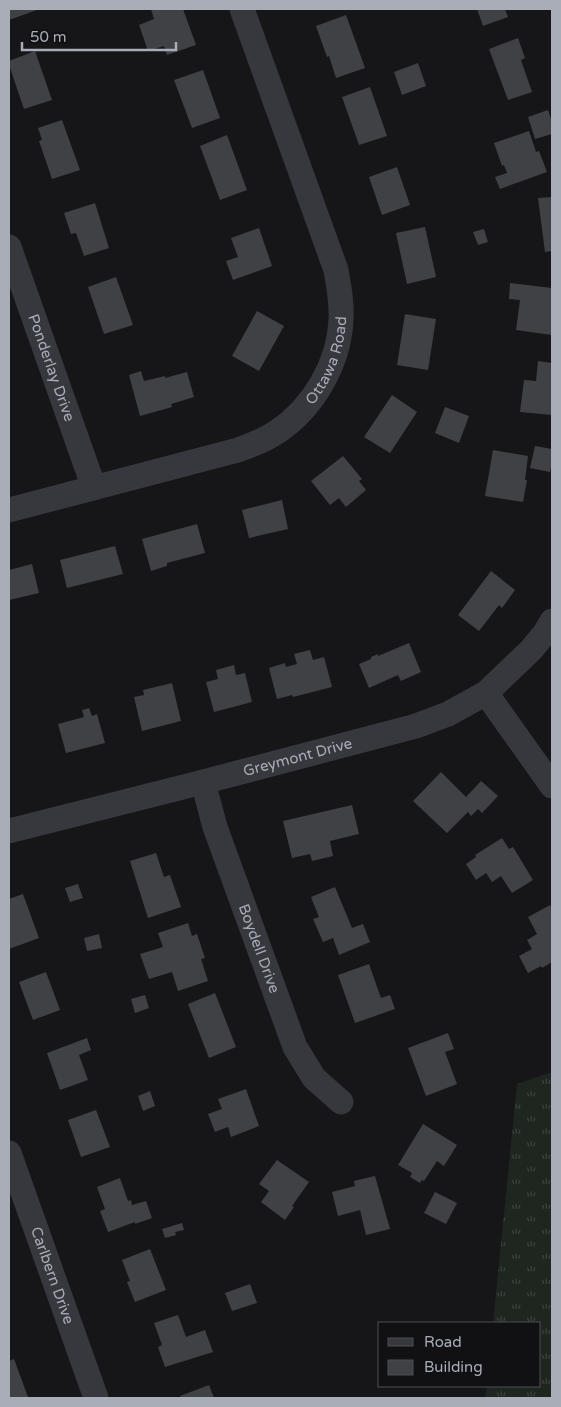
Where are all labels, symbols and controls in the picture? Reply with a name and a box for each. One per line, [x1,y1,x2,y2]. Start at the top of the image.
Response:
scale bar [22,20,176,52]
text: 50 m [30,28,67,46]
street label: Ponderlay Drive [24,311,79,424]
street label: Ottawa Road [302,316,350,408]
street label: Greymont Drive [241,734,354,780]
street label: Boydell Drive [235,902,284,996]
street label: Carlbern Drive [27,1224,78,1327]
legend [378,1322,541,1387]
text: Road [424,1333,462,1351]
text: Building [424,1358,483,1376]

